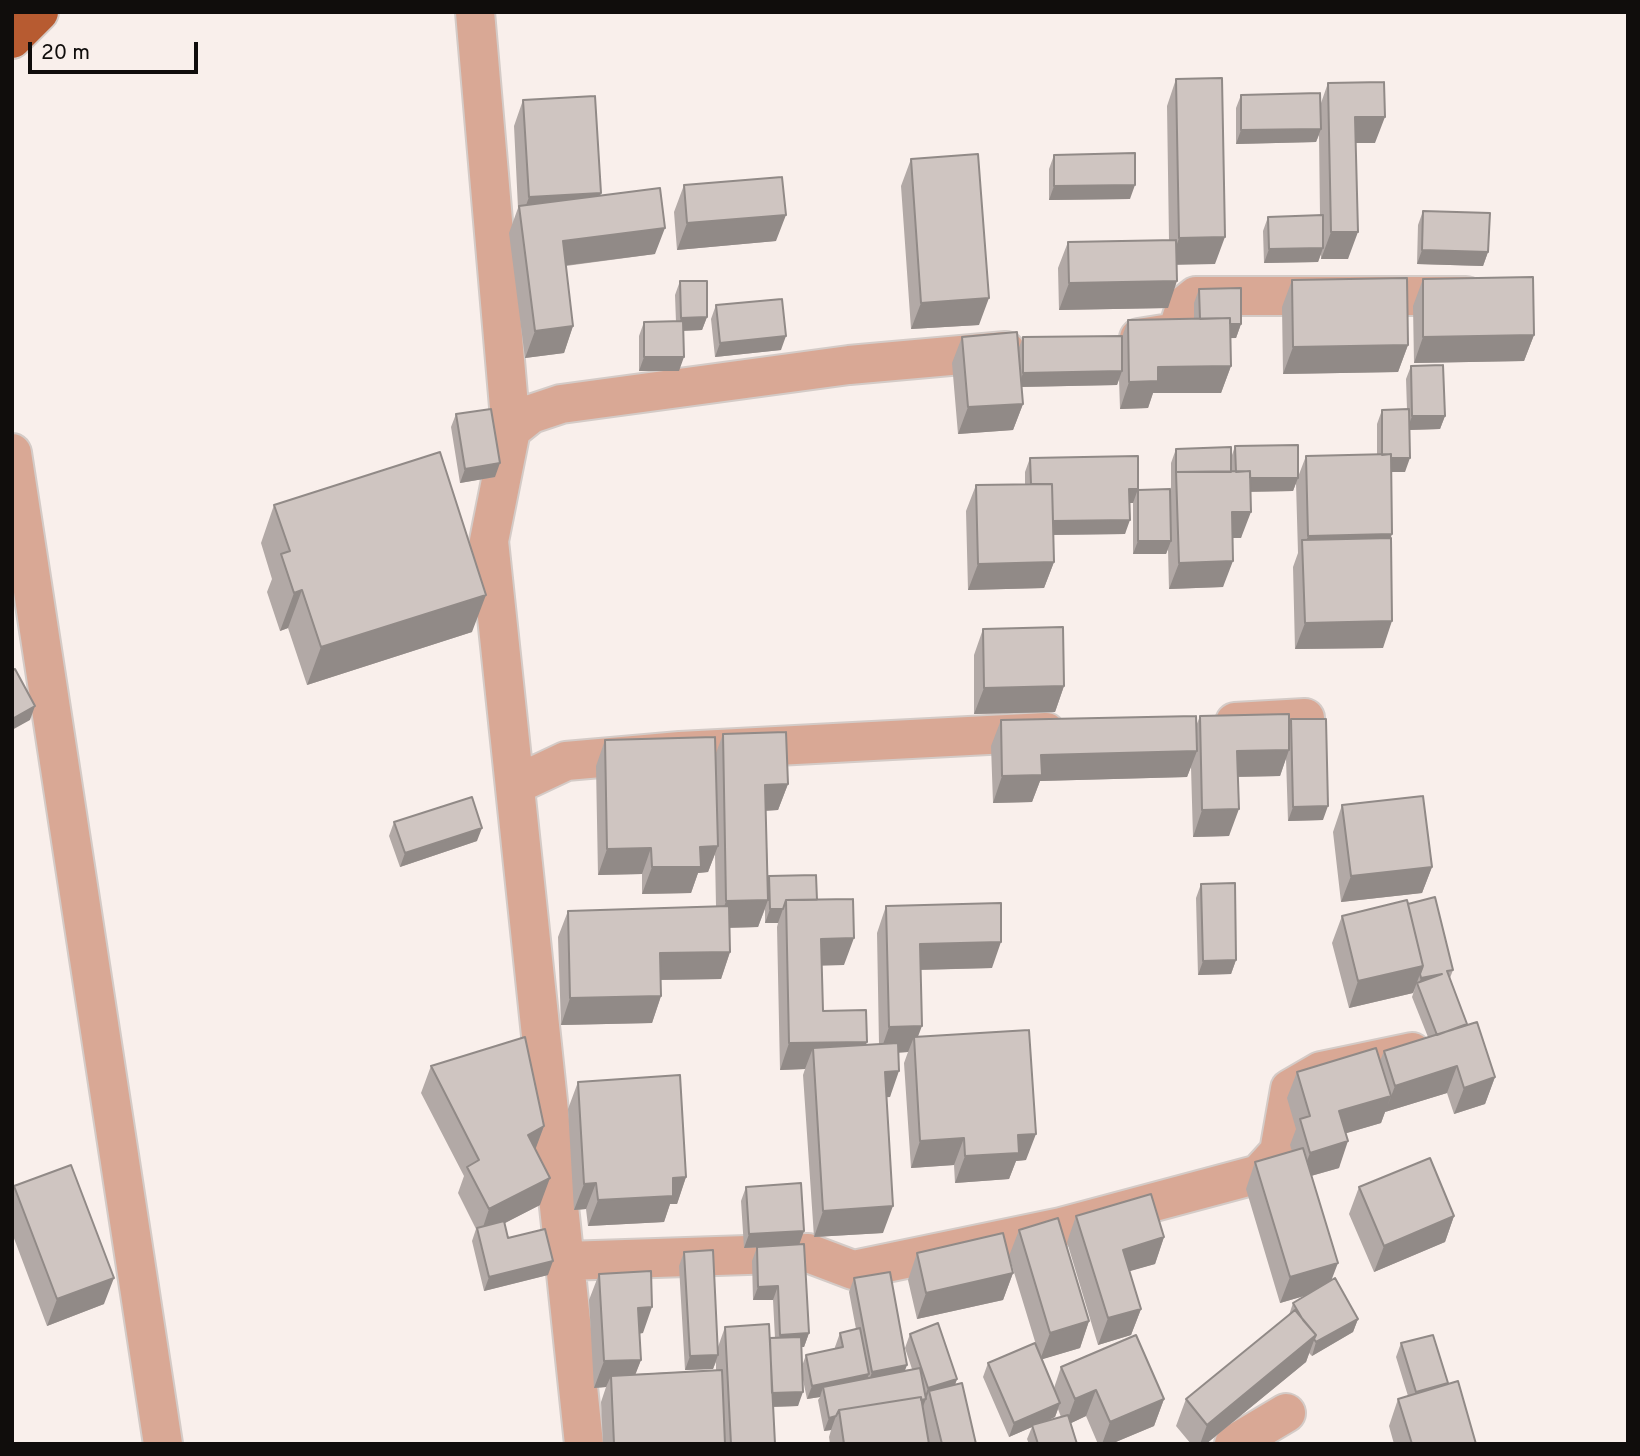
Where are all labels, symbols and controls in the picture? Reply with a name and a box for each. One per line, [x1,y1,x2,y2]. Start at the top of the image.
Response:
scale bar [32,28,201,72]
text: 20 m [41,40,90,67]

